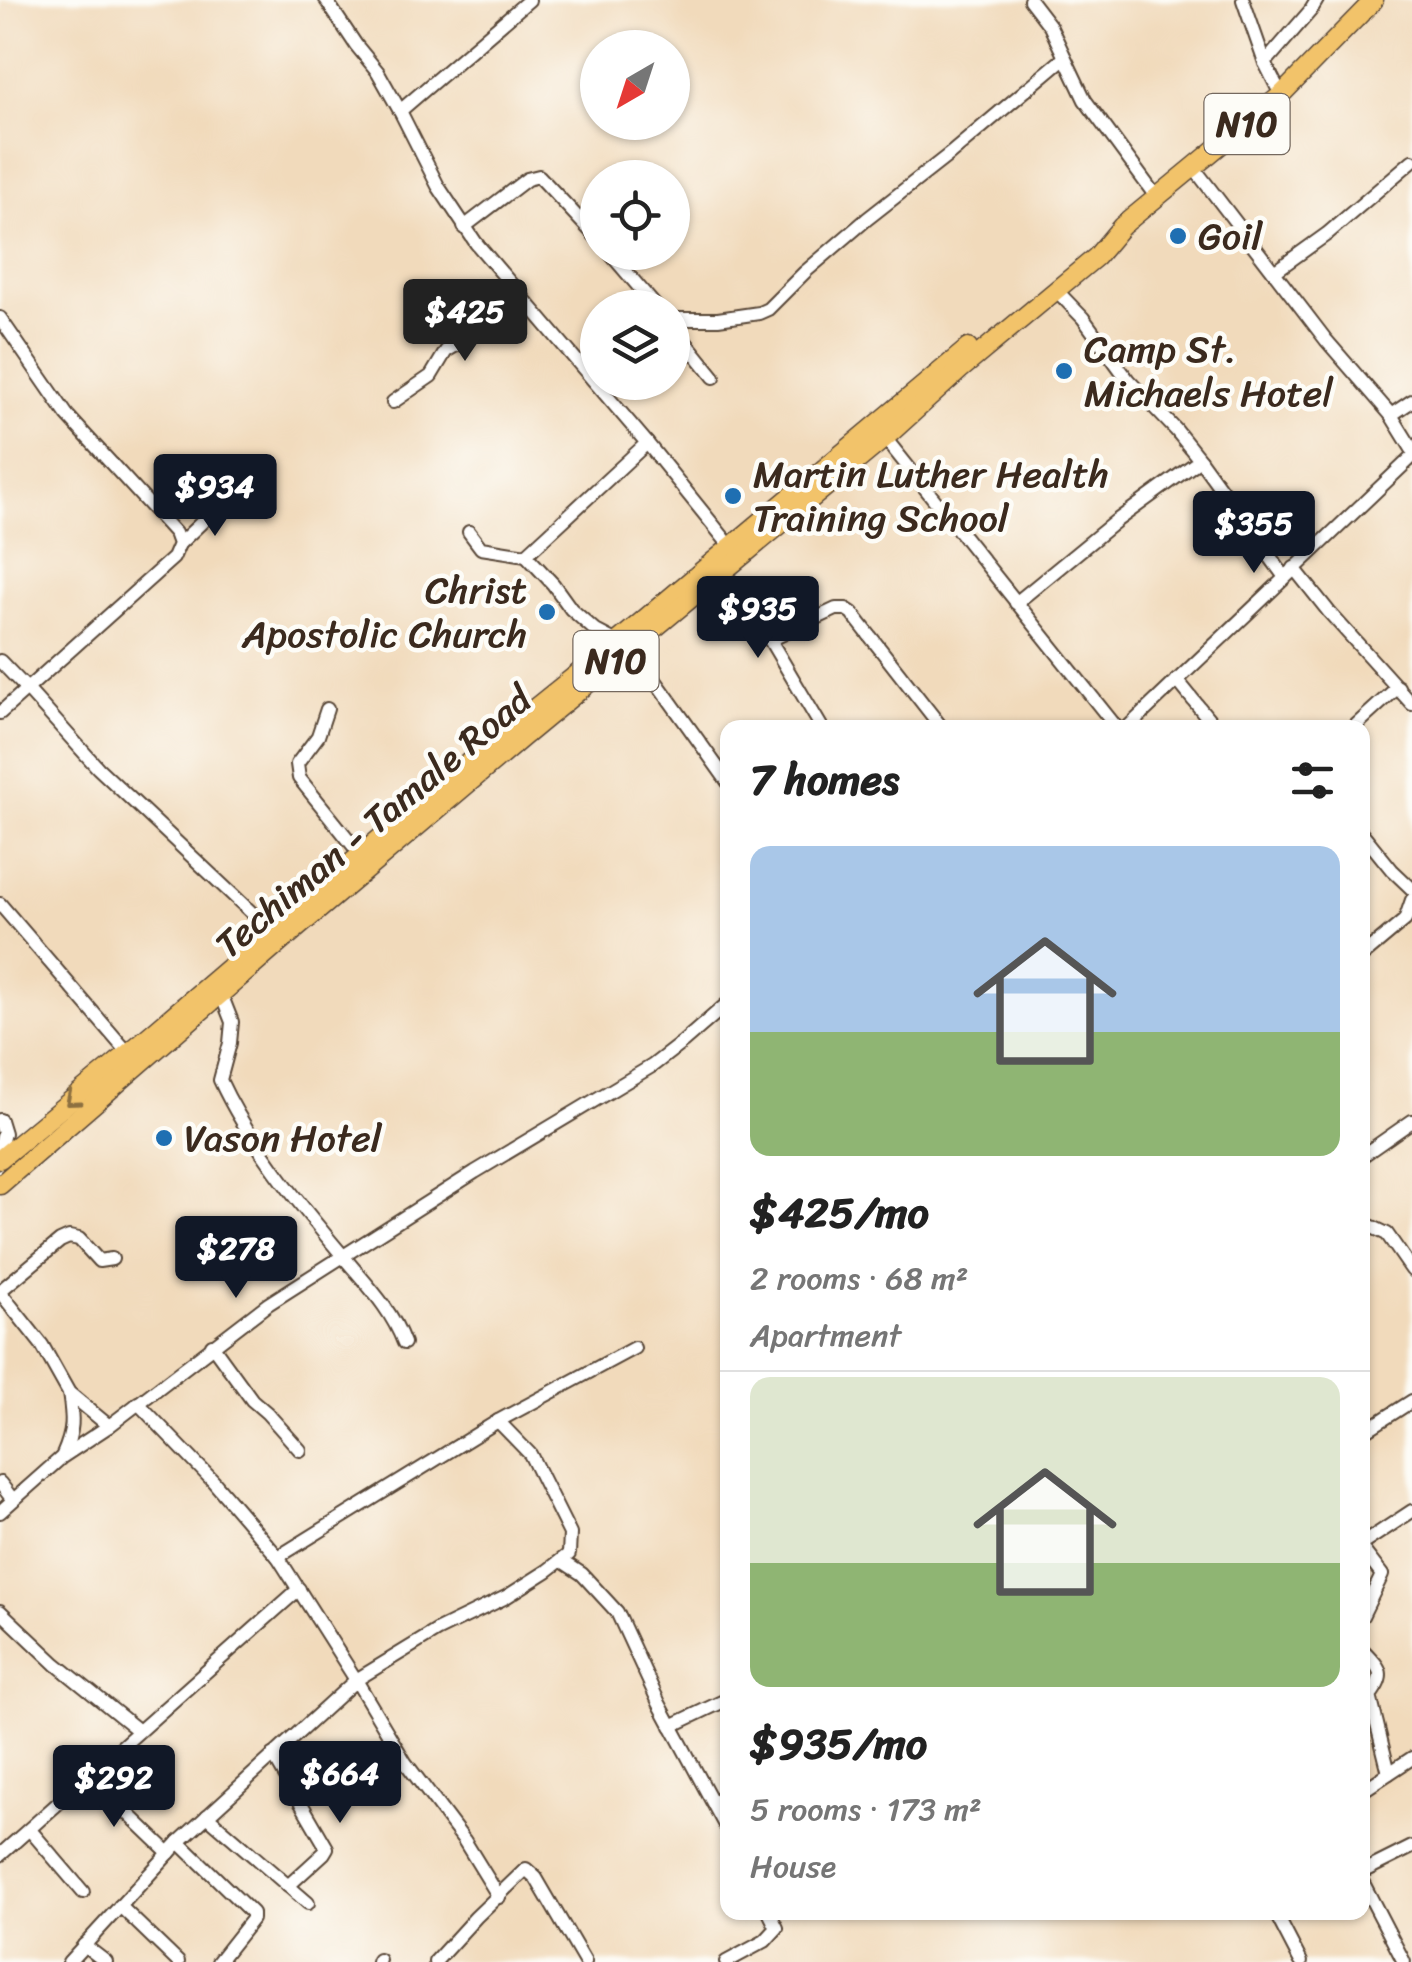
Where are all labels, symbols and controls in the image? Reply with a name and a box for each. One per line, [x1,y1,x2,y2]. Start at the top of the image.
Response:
north arrow [580,30,690,140]
map controls [580,30,690,400]
road number: N10 [1204,94,1290,154]
button: locate [580,160,690,270]
place label: Goil [1198,203,1263,270]
marker: Goil [1167,225,1189,247]
pin: $425 [406,279,524,364]
text: $425 [425,283,505,340]
button: layers [580,290,690,400]
place label: Camp St. Michaels Hotel [1084,316,1334,427]
marker: Camp St. Michaels Hotel [1053,360,1075,382]
place label: Martin Luther Health Training School [753,441,1109,552]
pin: $934 [156,454,274,539]
text: $934 [176,458,254,515]
marker: Martin Luther Health Training School [722,485,744,507]
pin: $355 [1195,491,1313,576]
text: $355 [1215,495,1293,552]
place label: Christ Apostolic Church [241,557,527,668]
pin: $935 [699,576,817,661]
text: $935 [719,580,797,637]
marker: Christ Apostolic Church [536,601,558,623]
road number: N10 [574,631,658,691]
street label: Techiman - Tamale Road [199,667,550,976]
text: 7 homes [750,743,899,817]
icon: filters [1285,753,1340,808]
icon: home [955,911,1135,1091]
one-way arrow [66,1088,84,1106]
place label: Vason Hotel [184,1105,383,1172]
marker: Vason Hotel [153,1127,175,1149]
text: $425/mo [750,1176,929,1250]
pin: $278 [177,1216,295,1301]
text: $278 [197,1220,275,1277]
text: 2 rooms · 68 m² [750,1250,968,1307]
text: Apartment [750,1307,901,1364]
icon: home [955,1442,1135,1622]
text: $935/mo [750,1707,927,1781]
pin: $664 [281,1741,399,1826]
pin: $292 [55,1745,173,1830]
text: $664 [301,1745,379,1802]
text: $292 [75,1749,153,1806]
text: 5 rooms · 173 m² [750,1781,981,1838]
text: House [750,1838,836,1895]

